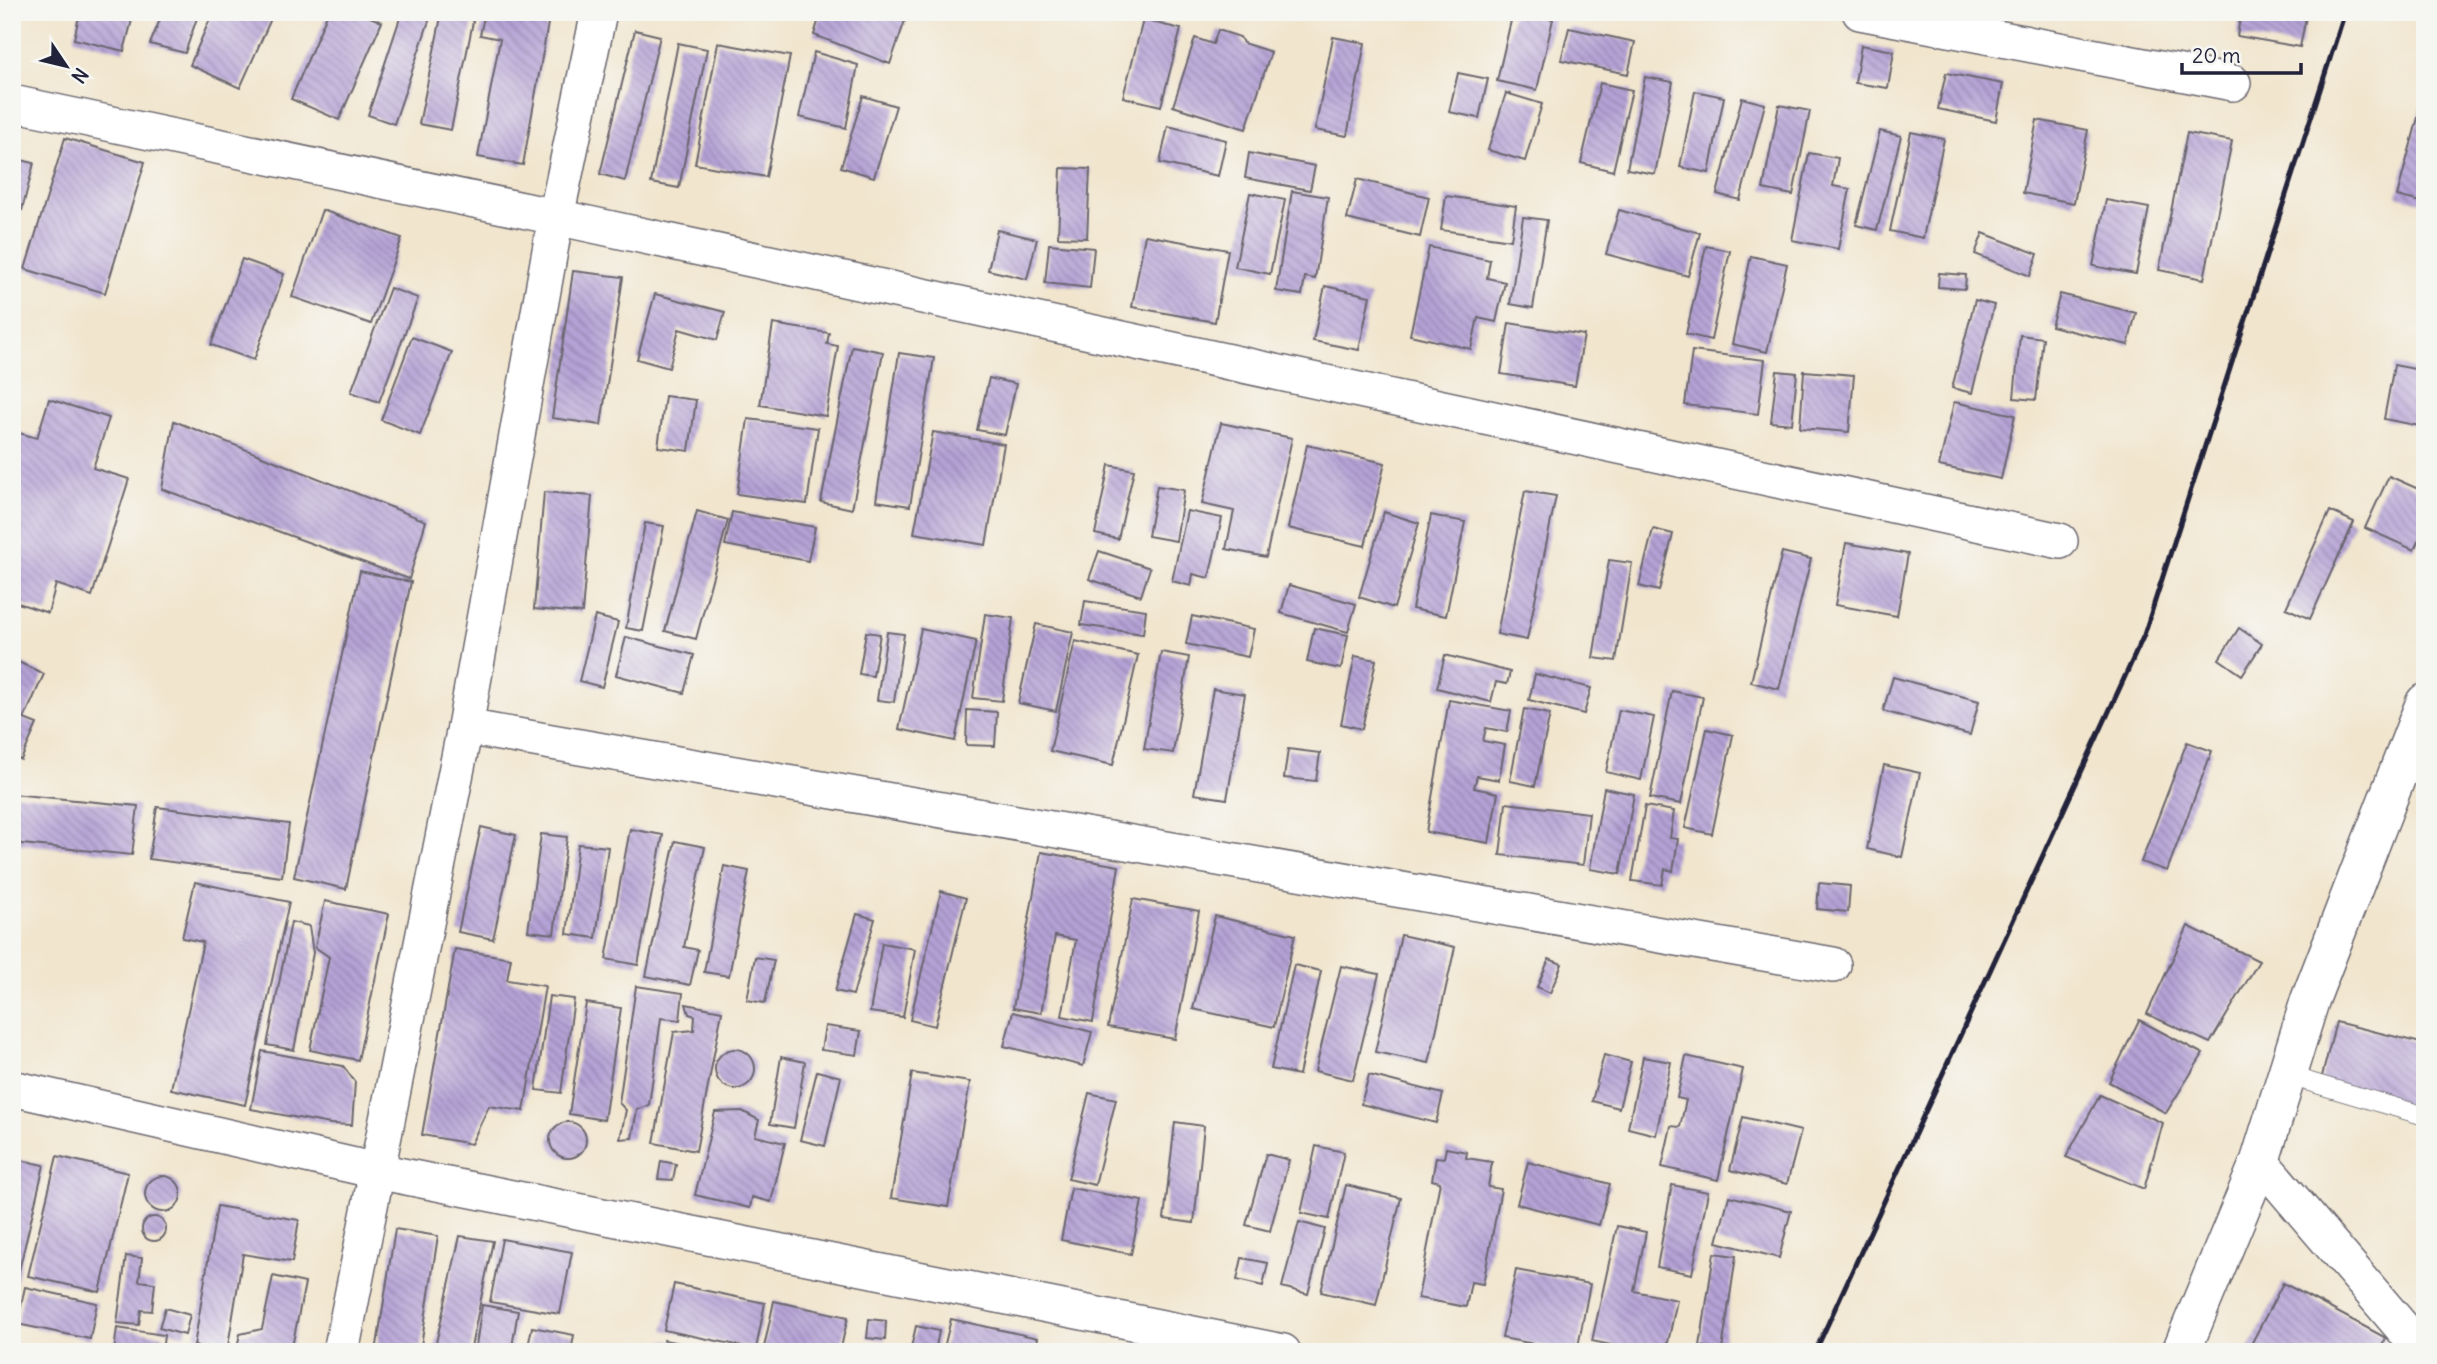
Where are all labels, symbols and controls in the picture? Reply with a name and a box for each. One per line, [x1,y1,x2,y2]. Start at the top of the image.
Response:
north arrow [32,32,102,102]
scale bar [2182,32,2300,76]
text: 20 m [2192,42,2241,69]
text: N [66,63,94,88]

